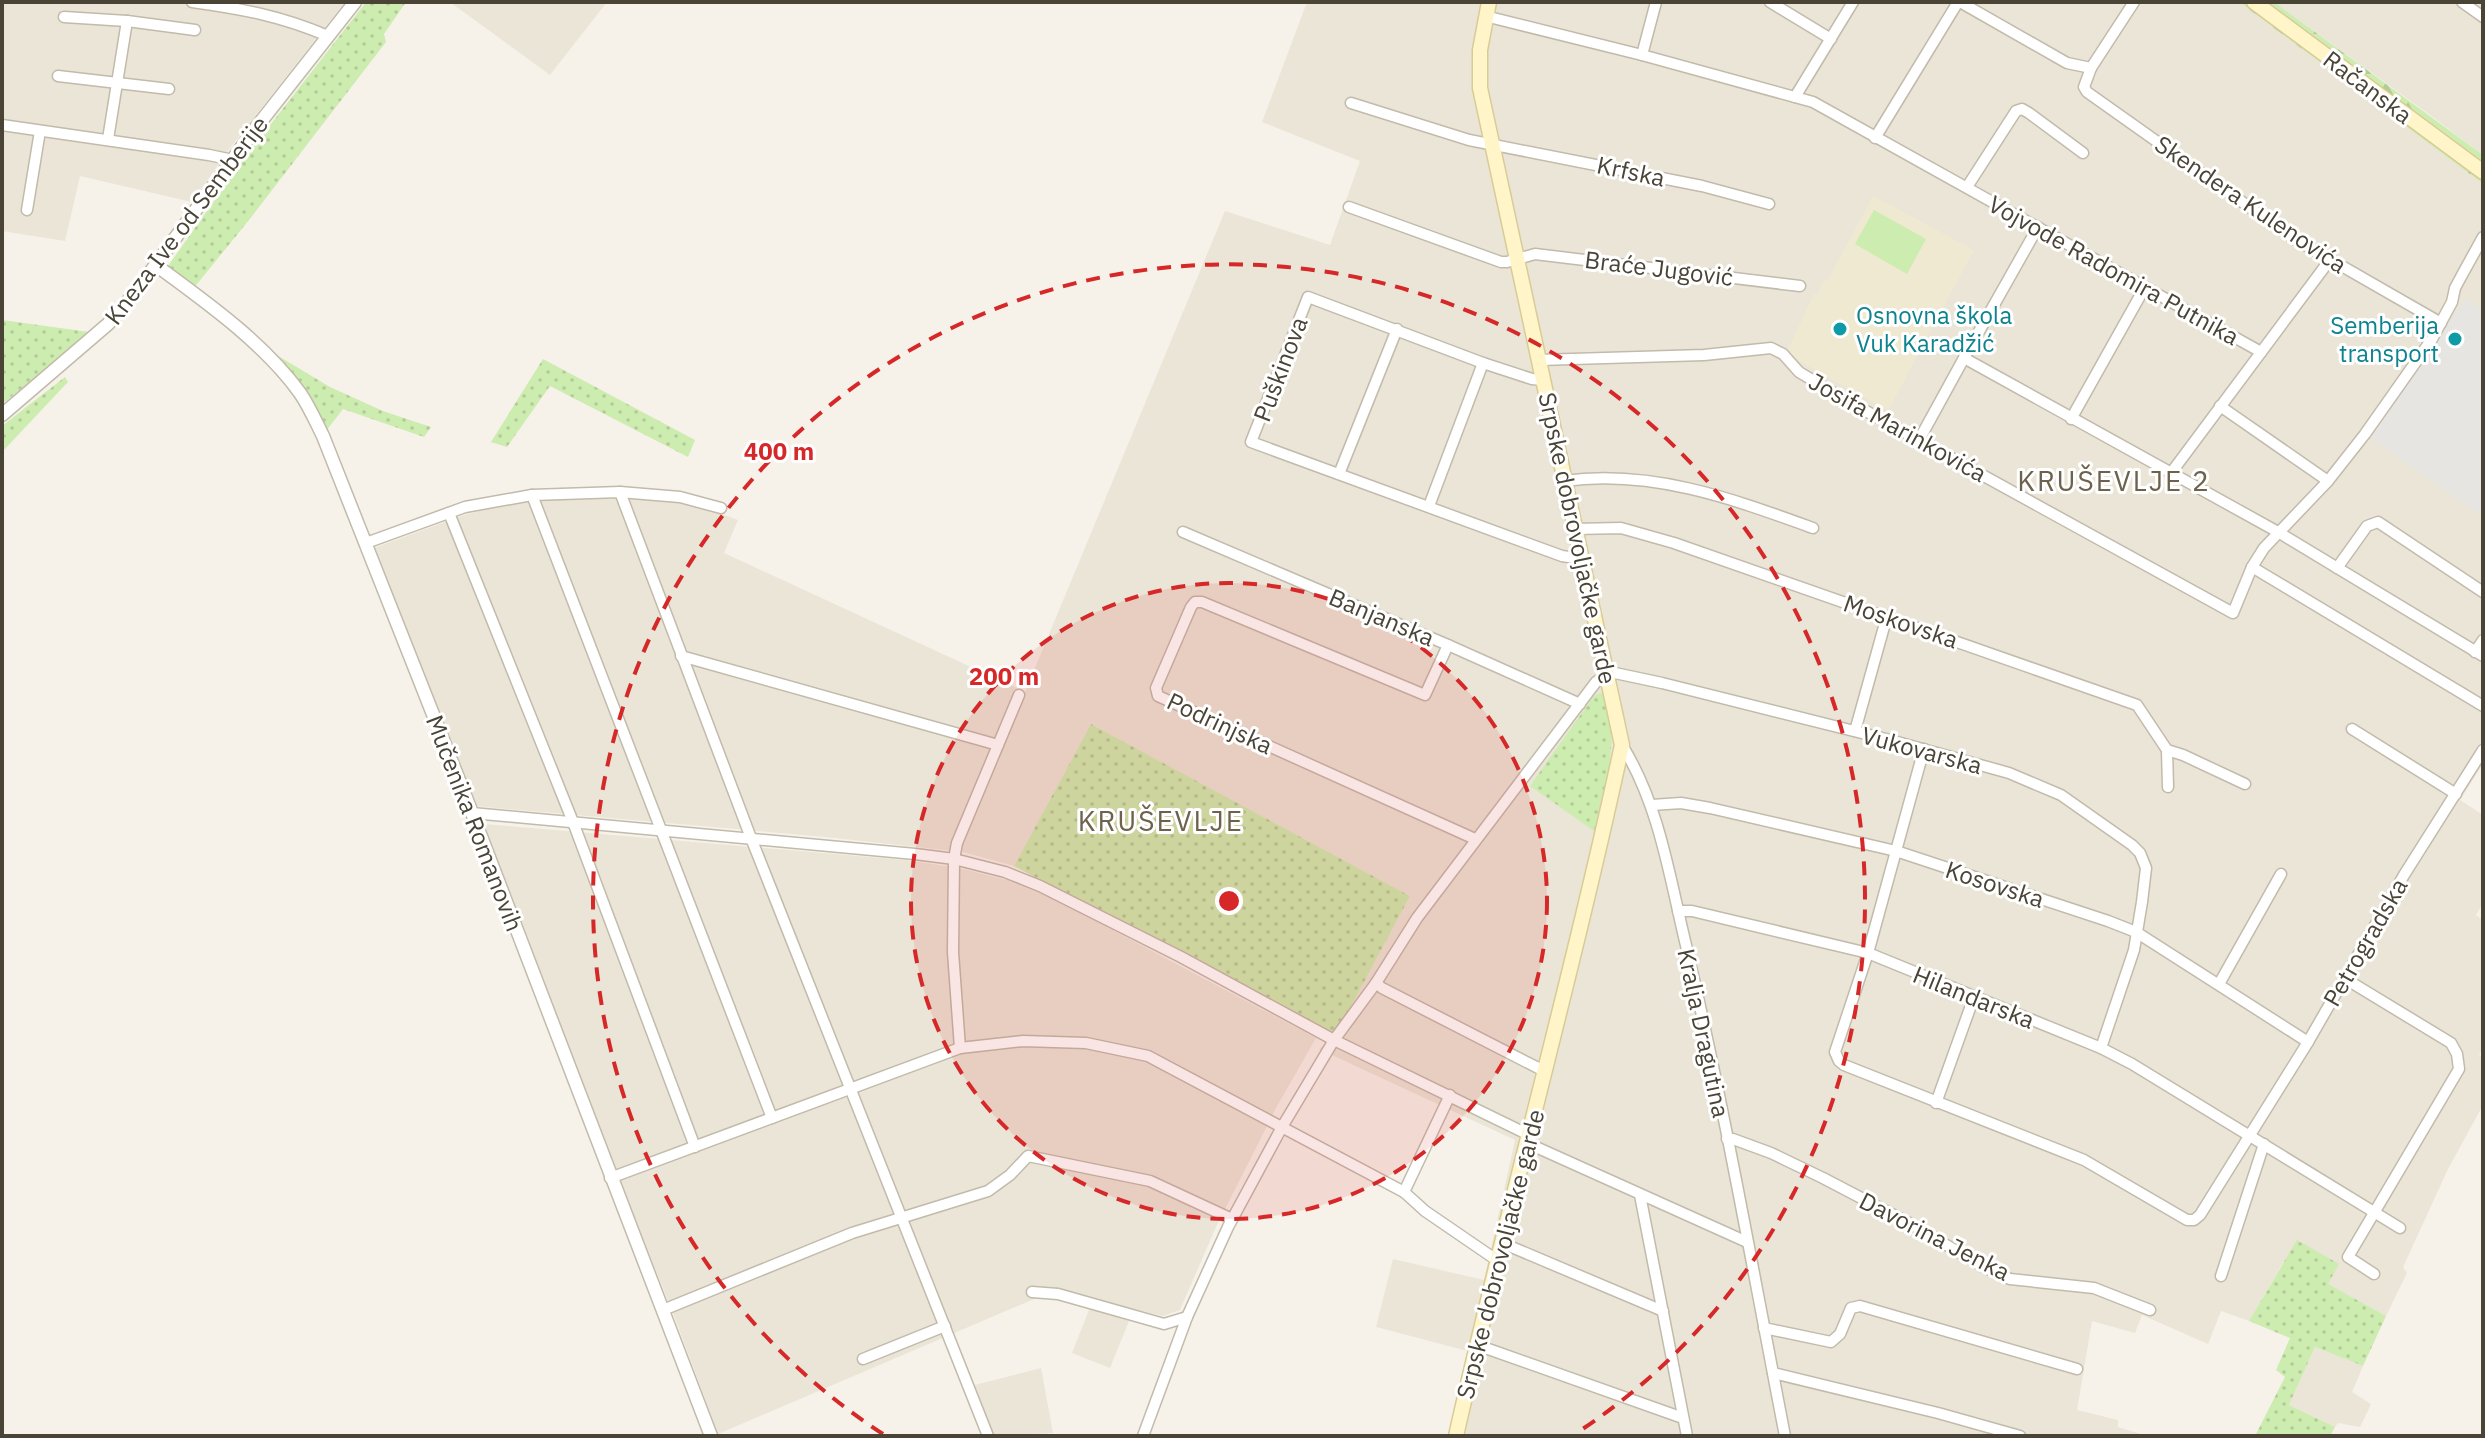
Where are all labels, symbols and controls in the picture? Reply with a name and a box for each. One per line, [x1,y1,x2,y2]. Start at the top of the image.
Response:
street label: Račanska [2317,43,2419,131]
street label: Kneza Ive od Semberije [97,109,275,331]
street label: Skendera Kulenovića [2149,128,2353,280]
street label: Krfska [1594,148,1668,194]
street label: Vojvode Radomira Putnika [1983,188,2245,352]
street label: Braće Jugović [1583,243,1735,293]
place label: Osnovna škola Vuk Karadžić [1856,299,2012,359]
place label: Semberija transport [2330,309,2439,369]
street label: Puškinova [1245,312,1315,426]
marker: Osnovna škola Vuk Karadžić [1831,320,1849,338]
marker: Semberija transport [2446,330,2464,348]
street label: Josifa Marinkovića [1803,365,1993,489]
street label: Srpske dobrovoljačke garde [1531,389,1625,687]
text: 400 m [744,435,814,467]
district label: KRUŠEVLJE 2 [2017,462,2211,499]
street label: Banjanska [1324,580,1440,654]
street label: Moskovska [1840,587,1963,656]
text: 200 m [969,660,1039,692]
street label: Podrinjska [1162,685,1278,761]
street label: Mučenika Romanovih [419,710,531,936]
street label: Vukovarska [1858,719,1986,781]
district label: KRUŠEVLJE [1078,802,1244,839]
street label: Kosovska [1942,853,2049,915]
street label: Petrogradska [2315,872,2415,1012]
centre of rings [1215,887,1243,915]
street label: Kralja Dragutina [1670,945,1738,1121]
street label: Hilandarska [1908,958,2040,1036]
street label: Srpske dobrovoljačke garde [1449,1106,1551,1402]
street label: Davorina Jenka [1854,1184,2016,1288]

